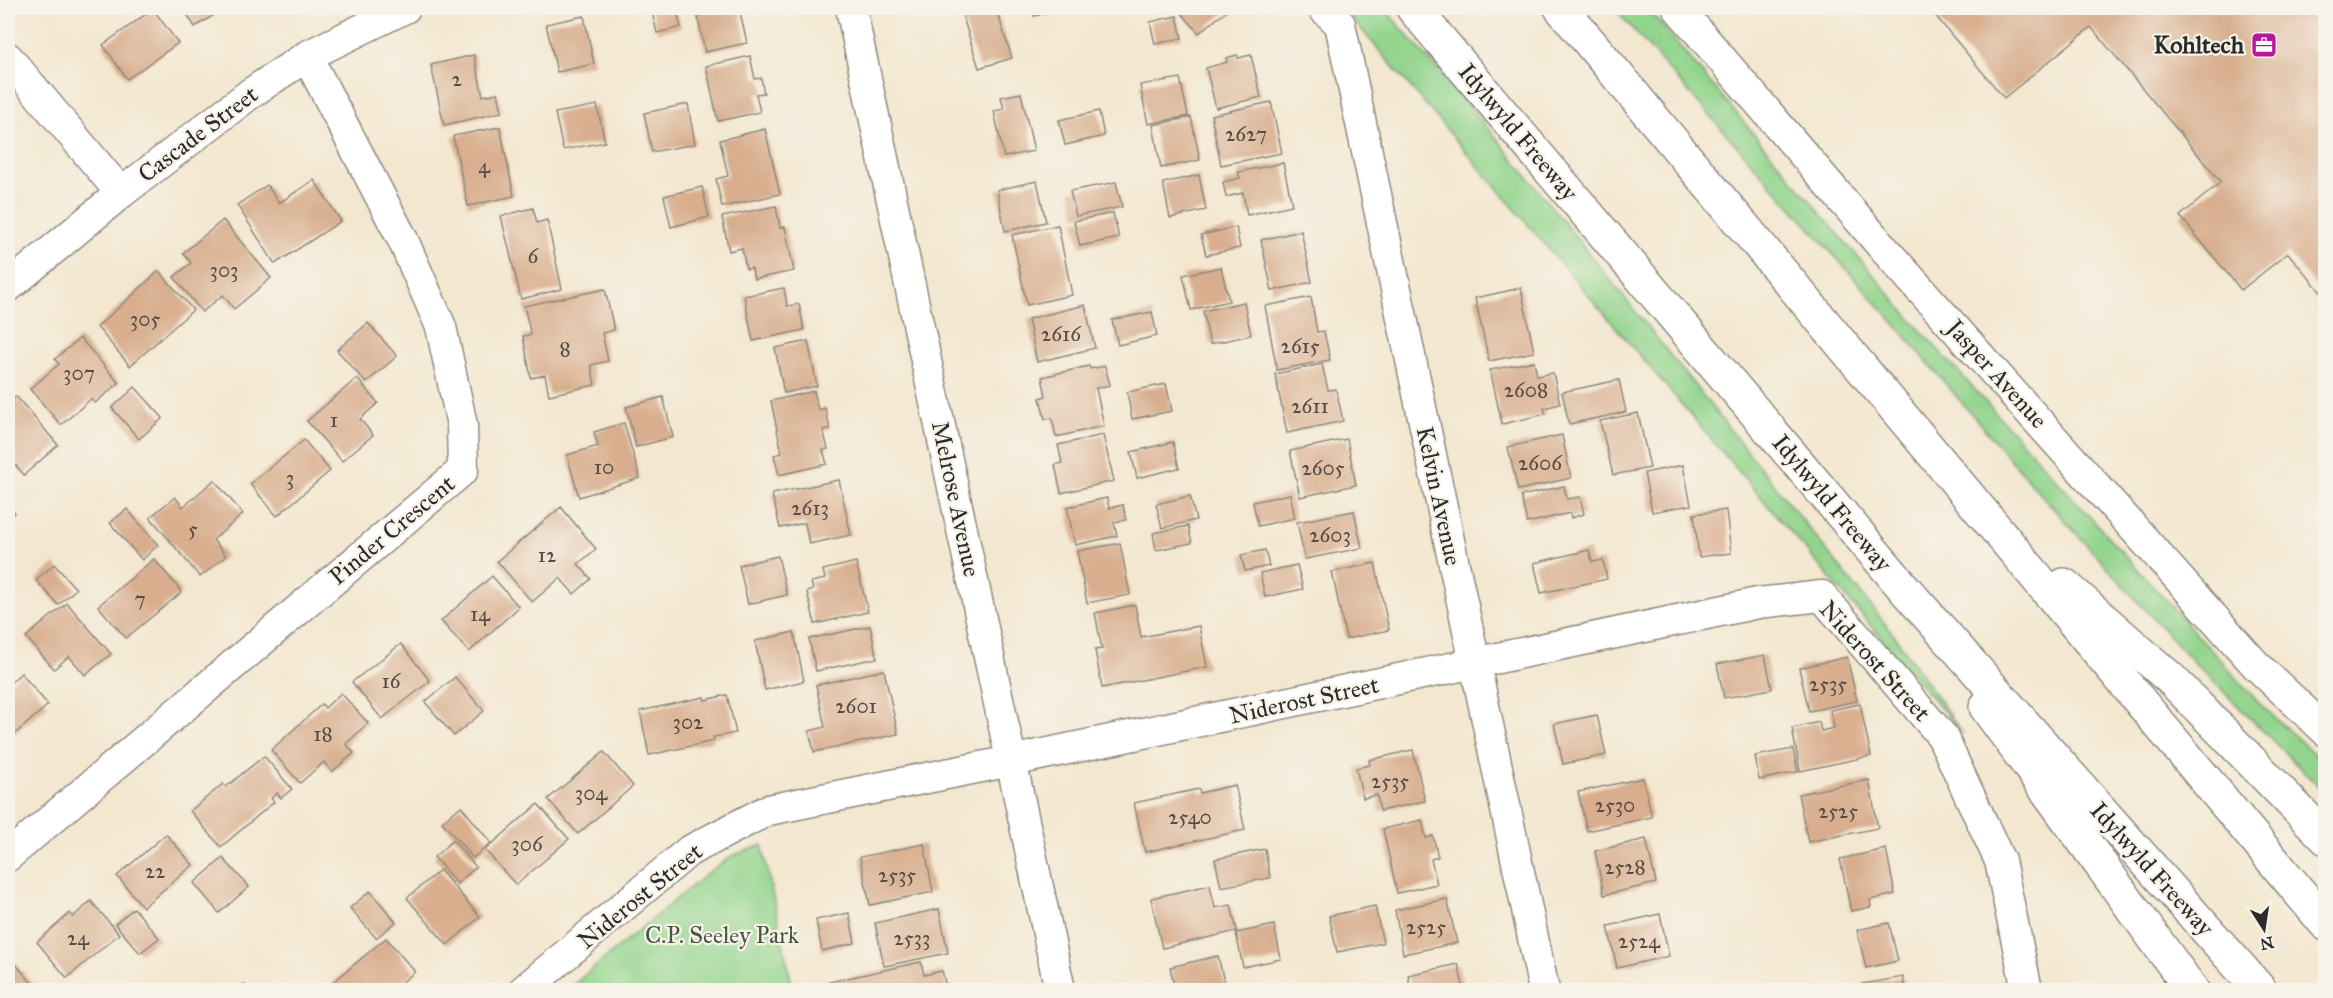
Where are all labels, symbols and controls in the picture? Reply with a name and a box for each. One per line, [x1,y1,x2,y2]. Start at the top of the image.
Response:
place label: Kohltech [2153,30,2245,60]
office icon: Kohltech [2249,30,2279,60]
street label: Idylwyld Freeway [1452,57,1585,207]
house number: 2 [452,66,463,92]
street label: Cascade Street [132,79,264,189]
house number: 2627 [1225,121,1267,147]
house number: 4 [478,153,491,179]
house number: 6 [528,243,540,269]
house number: 303 [209,257,239,283]
house number: 305 [130,306,160,332]
street label: Jasper Avenue [1938,311,2054,435]
house number: 2616 [1041,321,1082,347]
house number: 2615 [1281,333,1320,359]
house number: 8 [559,336,571,362]
house number: 307 [63,360,95,386]
house number: 2608 [1504,377,1548,403]
house number: 2611 [1291,393,1329,419]
house number: 1 [330,407,338,433]
street label: Melrose Avenue [925,419,987,579]
street label: Kelvin Avenue [1410,424,1468,568]
street label: Idylwyld Freeway [1766,428,1899,578]
house number: 2606 [1518,450,1563,476]
house number: 10 [594,454,614,480]
house number: 2605 [1301,455,1345,481]
house number: 3 [286,465,294,491]
street label: Pinder Crescent [323,468,461,591]
house number: 2613 [791,495,829,521]
house number: 5 [188,516,198,542]
house number: 2603 [1309,522,1351,548]
house number: 12 [538,542,557,568]
house number: 7 [134,586,146,612]
street label: Niderost Street [1813,594,1937,728]
house number: 14 [470,601,491,627]
house number: 16 [381,668,402,694]
street label: Niderost Street [1227,669,1382,730]
house number: 2535 [1809,671,1847,697]
house number: 2601 [835,693,877,719]
house number: 302 [673,709,704,735]
house number: 18 [313,721,333,747]
house number: 2535 [1371,768,1409,794]
house number: 304 [575,780,608,806]
house number: 2530 [1595,792,1635,818]
street label: Idylwyld Freeway [2084,796,2221,943]
house number: 2525 [1818,798,1858,824]
house number: 2540 [1168,804,1212,830]
house number: 306 [511,831,544,857]
street label: Niderost Street [571,836,709,955]
house number: 2528 [1604,854,1646,880]
house number: 22 [145,858,166,884]
house number: 2535 [878,862,916,888]
north arrow [2234,899,2294,959]
house number: 2525 [1406,914,1446,940]
park label: C.P. Seeley Park [645,920,800,950]
house number: 24 [67,925,90,951]
house number: 2533 [894,925,930,951]
house number: 2524 [1618,928,1661,954]
text: N [2258,932,2276,954]

